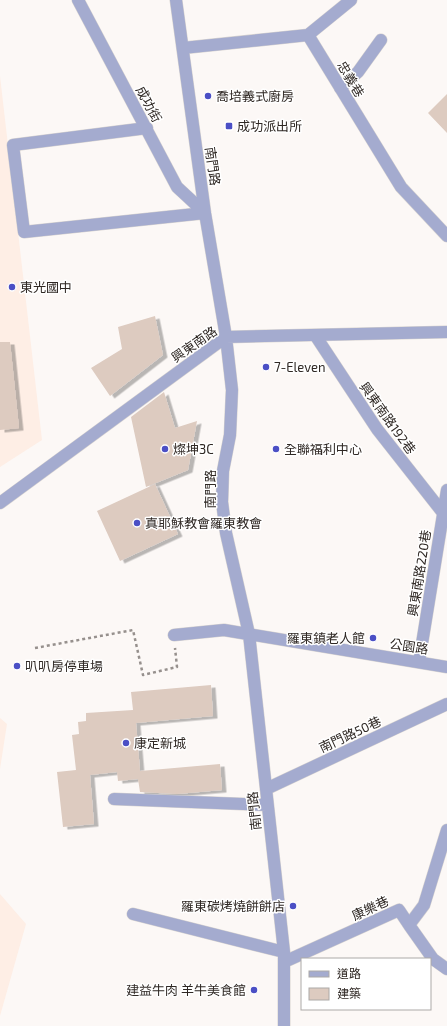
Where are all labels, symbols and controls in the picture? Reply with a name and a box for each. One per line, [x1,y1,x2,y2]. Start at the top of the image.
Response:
street label: 忠義巷 [334,58,368,100]
street label: 成功街 [133,83,165,125]
place label: 喬培義式廚房 [216,88,294,104]
marker: 喬培義式廚房 [203,91,213,101]
place label: 成功派出所 [237,118,302,134]
marker: 成功派出所 [224,121,234,131]
street label: 南門路 [202,146,224,186]
place label: 東光國中 [20,279,72,295]
marker: 東光國中 [7,282,17,292]
street label: 興東南路 [168,323,220,365]
place label: 7-Eleven [274,359,326,375]
marker: 7-Eleven [261,362,271,372]
street label: 興東南路192巷 [357,379,419,457]
place label: 燦坤3C [173,441,214,457]
place label: 全聯福利中心 [284,441,362,457]
marker: 燦坤3C [160,444,170,454]
marker: 全聯福利中心 [271,444,281,454]
street label: 南門路 [202,469,218,509]
place label: 真耶穌教會羅東教會 [145,515,262,531]
marker: 真耶穌教會羅東教會 [132,518,142,528]
street label: 興東南路220巷 [404,529,434,617]
place label: 羅東鎮老人館 [287,630,365,646]
marker: 羅東鎮老人館 [368,633,378,643]
street label: 公園路 [388,635,430,657]
place label: 叭叭房停車場 [25,658,103,674]
marker: 叭叭房停車場 [12,661,22,671]
street label: 南門路50巷 [316,713,384,755]
place label: 康定新城 [134,735,186,751]
marker: 康定新城 [121,738,131,748]
street label: 南門路 [244,791,264,831]
street label: 康樂巷 [349,893,391,923]
place label: 羅東碳烤燒餅餅店 [181,898,285,914]
marker: 羅東碳烤燒餅餅店 [288,901,298,911]
legend [301,958,431,1010]
text: 道路 [337,966,361,980]
place label: 建益牛肉 羊牛美食館 [126,982,246,998]
marker: 建益牛肉 羊牛美食館 [249,985,259,995]
text: 建築 [337,986,361,1000]

